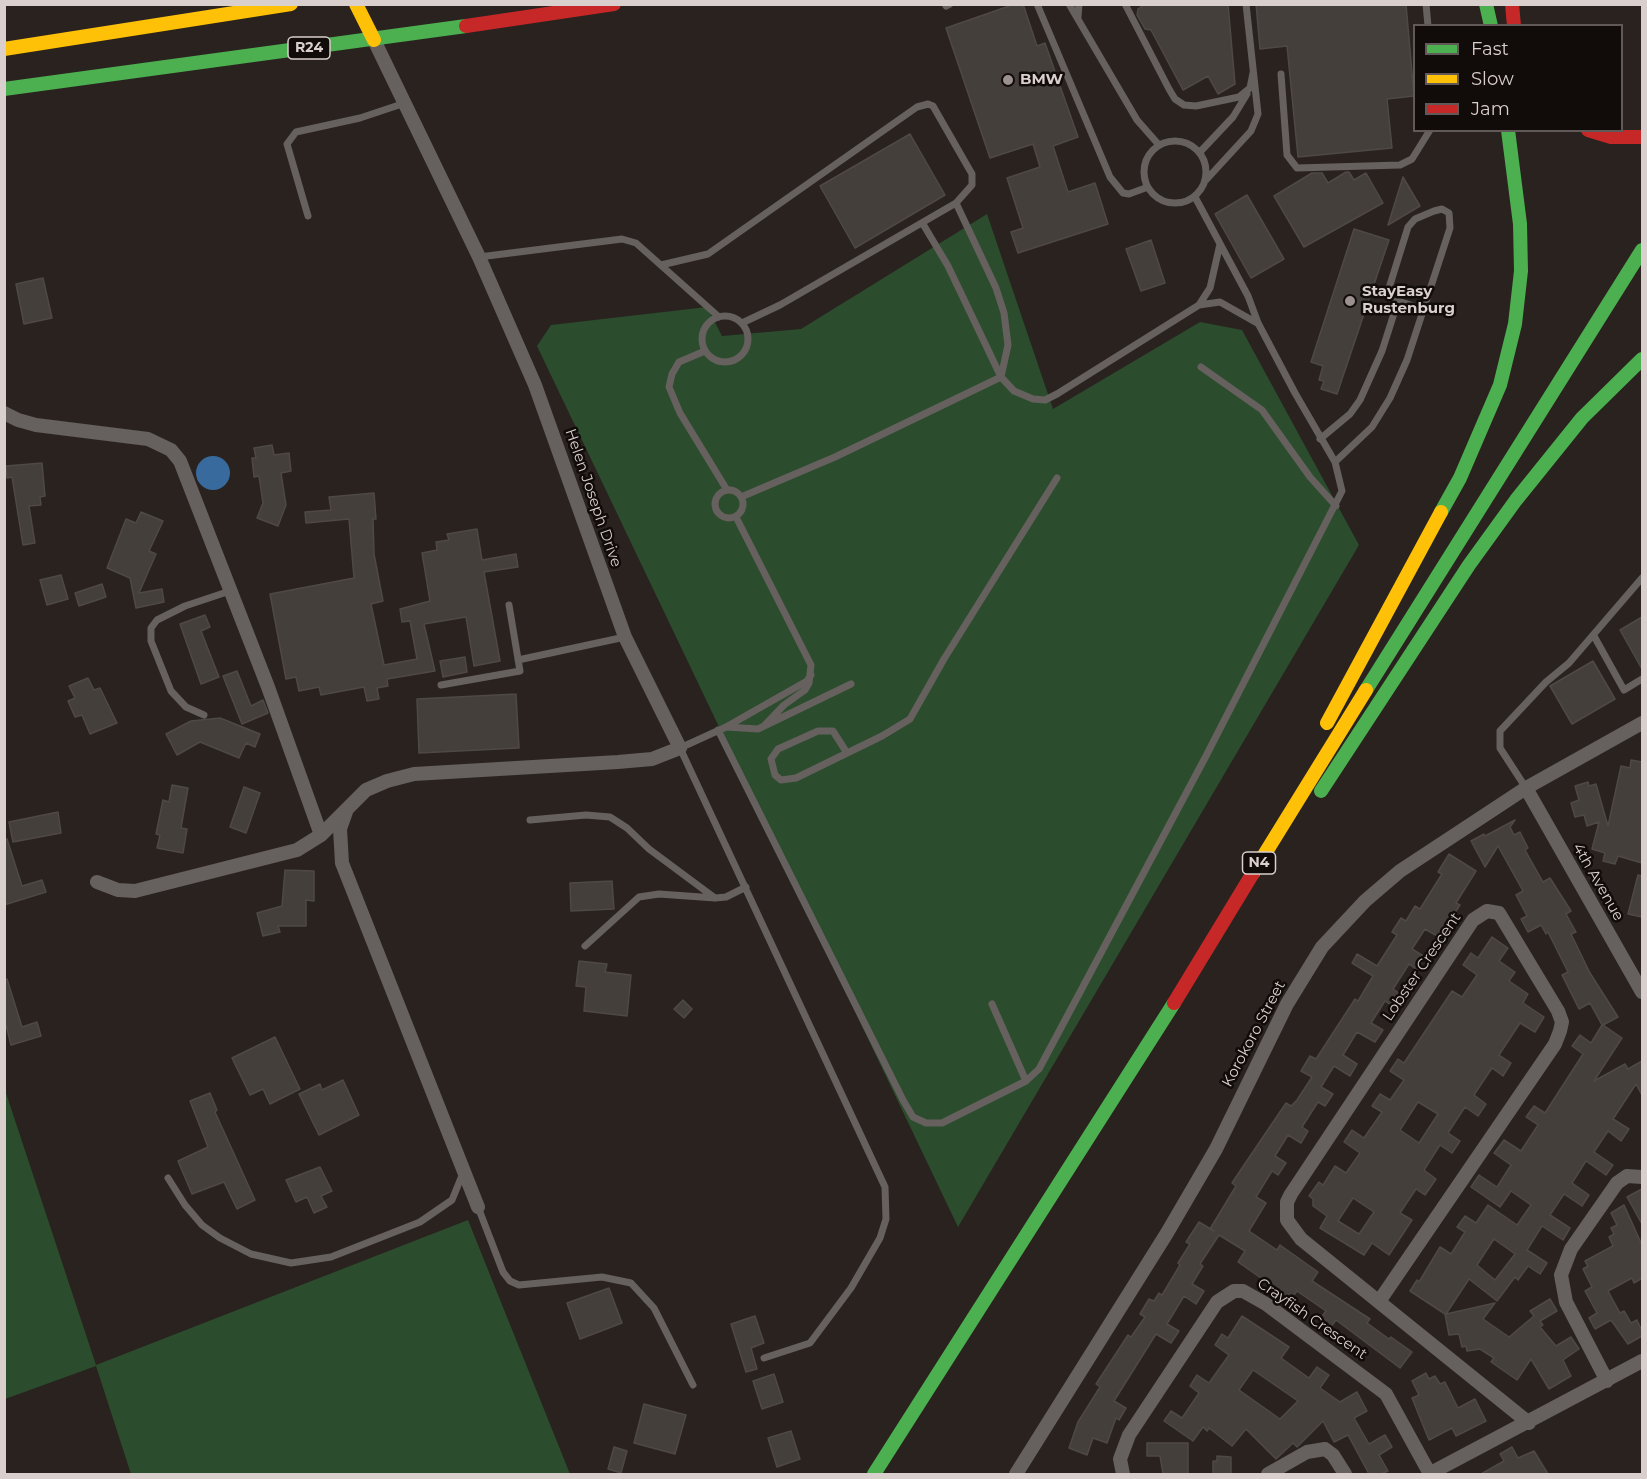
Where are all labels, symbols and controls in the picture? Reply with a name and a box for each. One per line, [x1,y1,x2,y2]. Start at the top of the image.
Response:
legend [1413,24,1623,132]
road number: R24 [288,37,330,59]
text: Fast [1471,38,1509,60]
text: Slow [1471,68,1514,90]
place label: BMW [1020,71,1063,89]
marker: BMW [1001,73,1015,87]
text: Jam [1471,98,1510,120]
place label: StayEasy Rustenburg [1362,283,1455,318]
marker: StayEasy Rustenburg [1343,294,1357,308]
street label: Helen Joseph Drive [561,426,625,570]
street label: 4th Avenue [1569,840,1627,924]
road number: N4 [1242,852,1276,874]
street label: Lobster Crescent [1379,909,1465,1025]
street label: Korokoro Street [1218,978,1290,1090]
street label: Crayfish Crescent [1254,1274,1370,1364]

